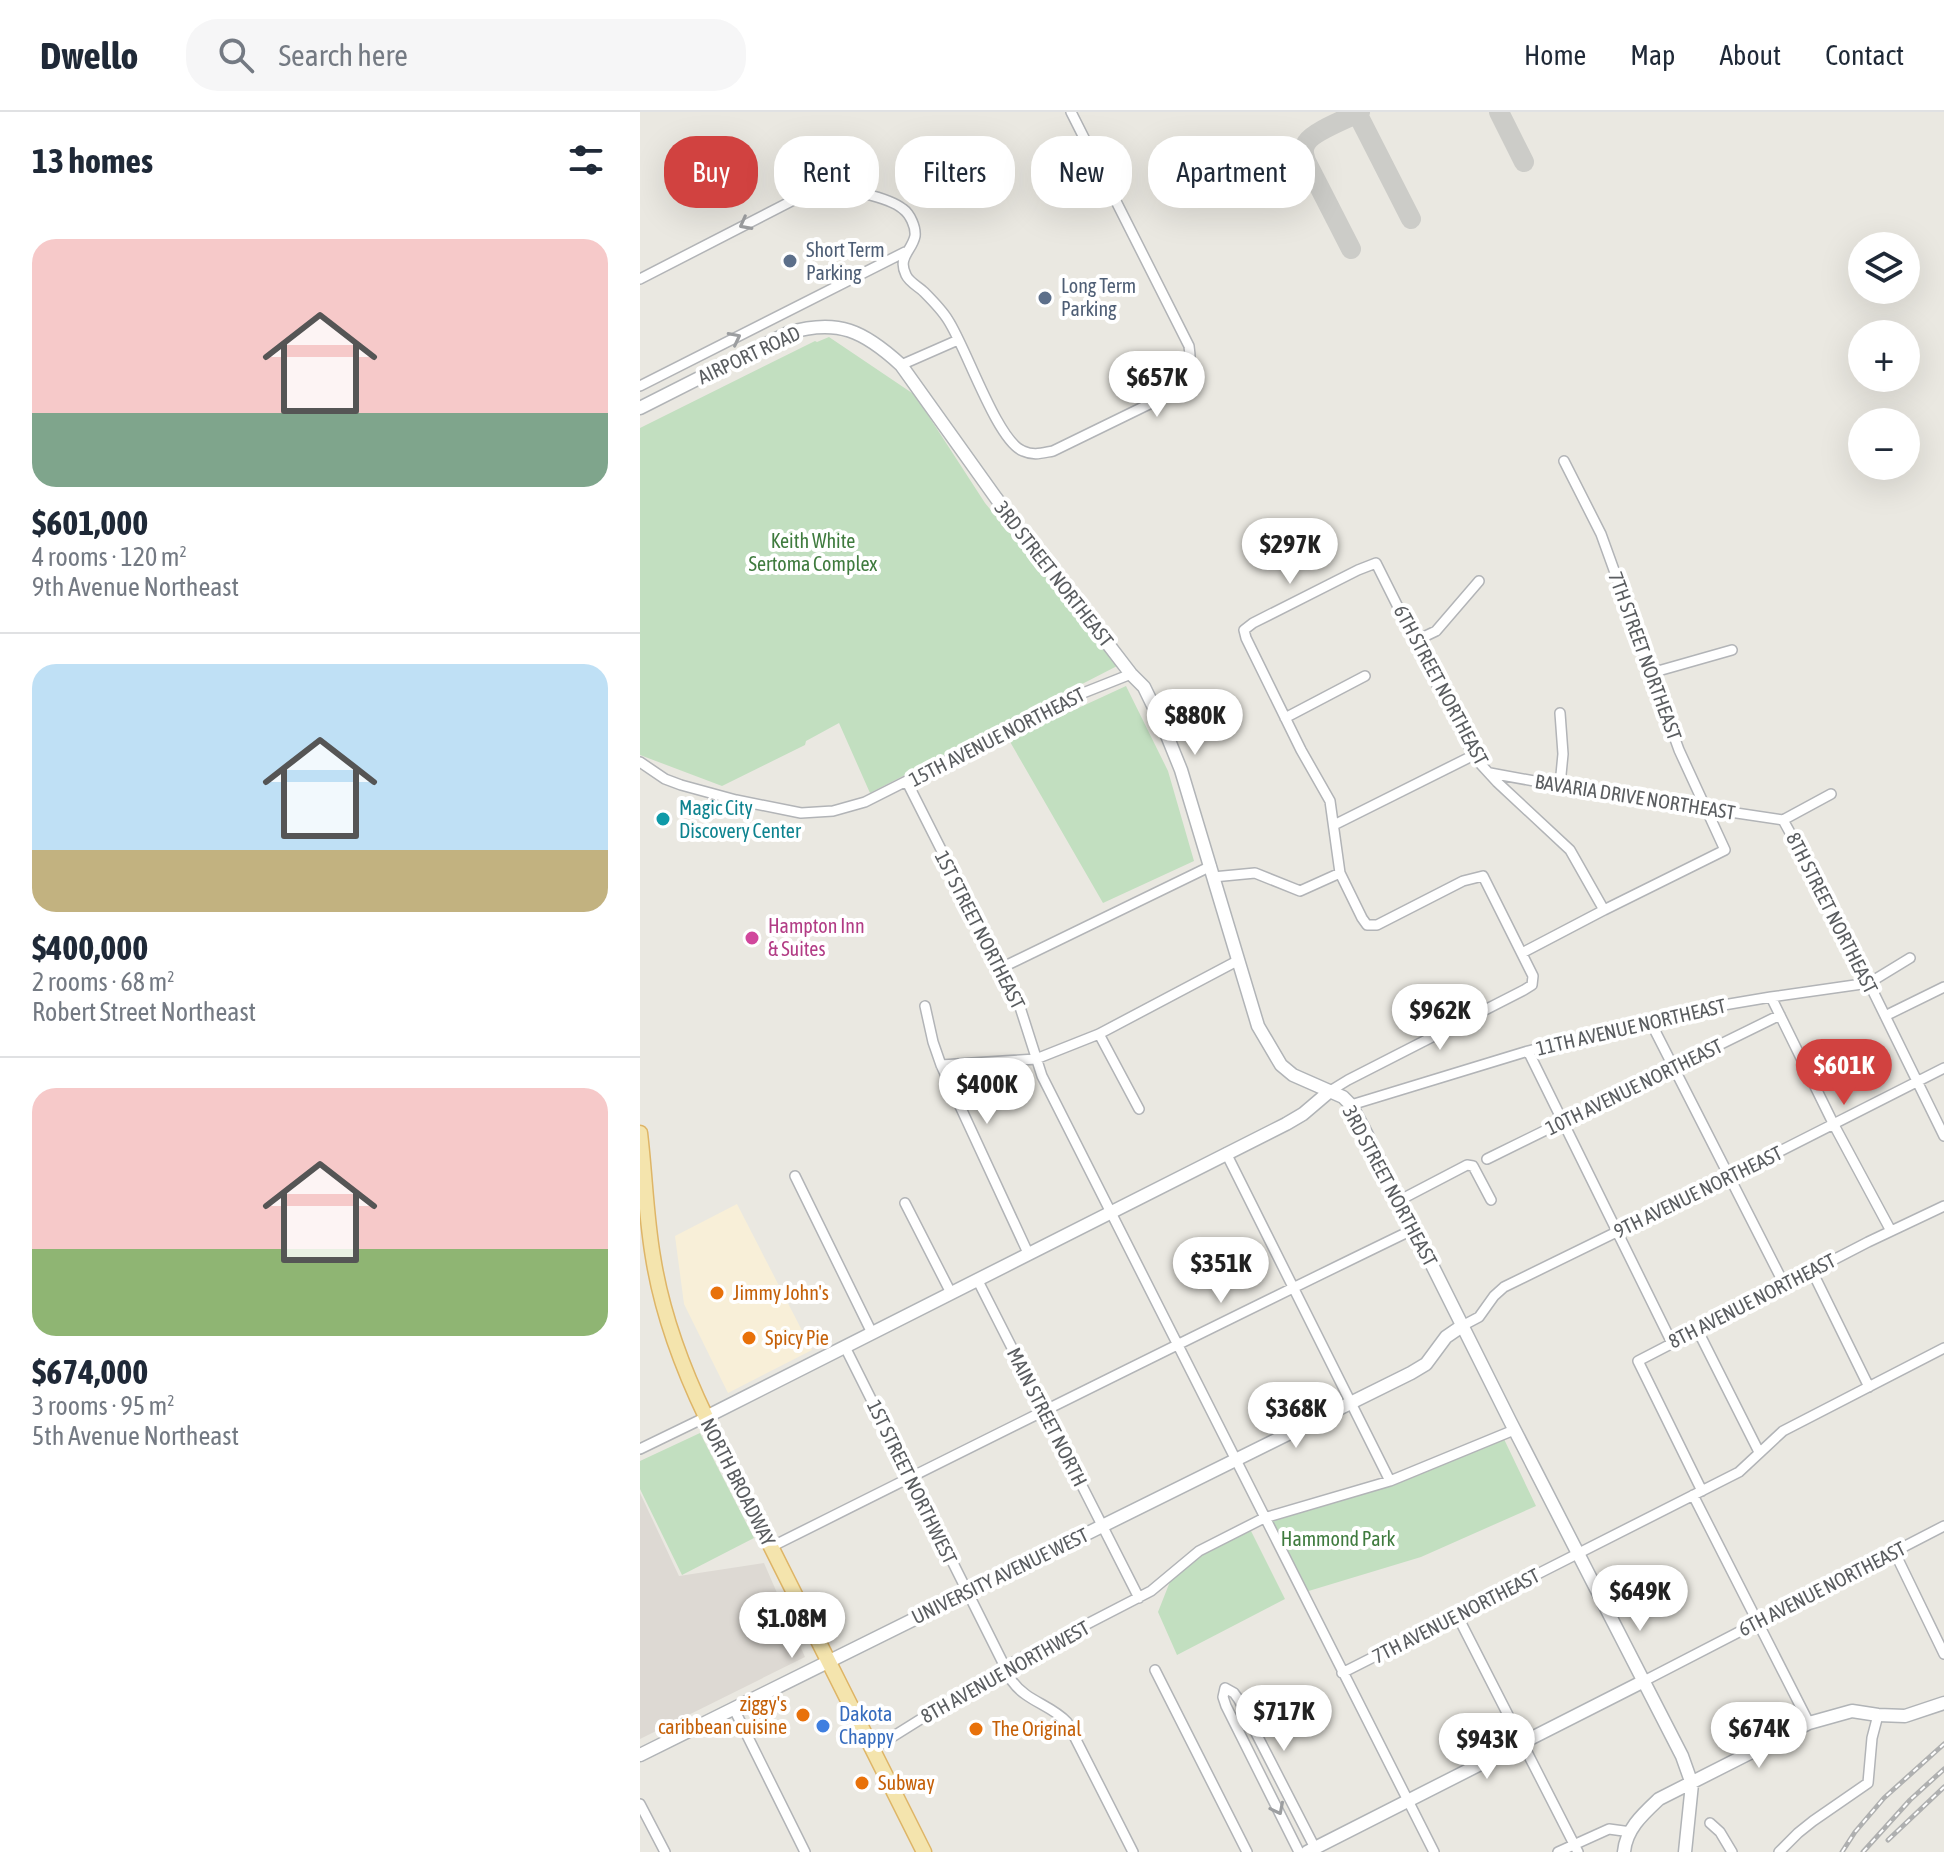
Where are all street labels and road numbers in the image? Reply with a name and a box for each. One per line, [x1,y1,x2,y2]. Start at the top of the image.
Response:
street label: AIRPORT ROAD [694,321,804,388]
street label: 3RD STREET NORTHEAST [990,496,1119,651]
street label: 7TH STREET NORTHEAST [1604,568,1687,743]
street label: 6TH STREET NORTHEAST [1390,601,1493,769]
street label: 15TH AVENUE NORTHEAST [905,682,1089,791]
street label: BAVARIA DRIVE NORTHEAST [1533,769,1737,824]
street label: 8TH STREET NORTHEAST [1782,828,1883,997]
street label: 1ST STREET NORTHEAST [931,847,1030,1013]
street label: 11TH AVENUE NORTHEAST [1534,993,1728,1060]
street label: 10TH AVENUE NORTHEAST [1542,1034,1726,1139]
street label: 3RD STREET NORTHEAST [1338,1102,1443,1270]
street label: 9TH AVENUE NORTHEAST [1610,1141,1786,1242]
street label: 8TH AVENUE NORTHEAST [1664,1248,1839,1353]
street label: MAIN STREET NORTH [1003,1344,1092,1490]
street label: 1ST STREET NORTHWEST [863,1396,962,1568]
street label: NORTH BROADWAY [696,1414,781,1550]
street label: UNIVERSITY AVENUE WEST [908,1523,1092,1628]
street label: 6TH AVENUE NORTHEAST [1734,1536,1909,1641]
street label: 7TH AVENUE NORTHEAST [1368,1563,1543,1668]
street label: 8TH AVENUE NORTHWEST [916,1616,1093,1727]

